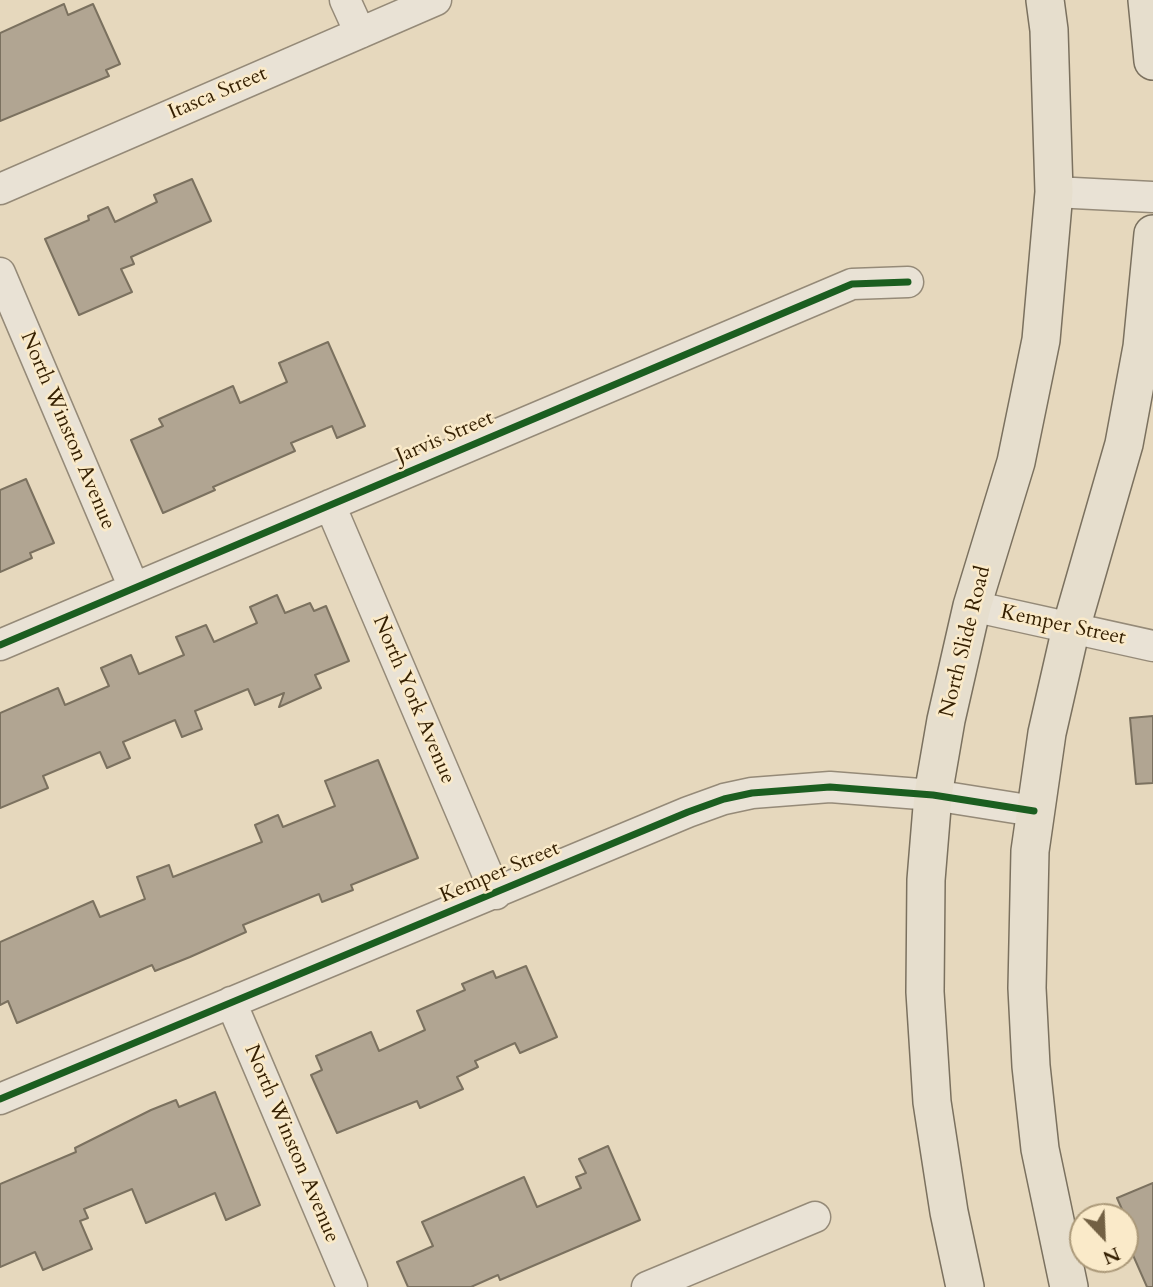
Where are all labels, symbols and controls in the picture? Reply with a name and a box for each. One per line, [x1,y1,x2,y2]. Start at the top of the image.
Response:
street label: Itasca Street [165,62,271,126]
street label: North Winston Avenue [14,328,120,534]
street label: Jarvis Street [392,406,498,470]
street label: North Slide Road [935,564,997,720]
street label: Kemper Street [998,600,1128,652]
street label: North York Avenue [366,612,460,788]
street label: Kemper Street [436,837,564,909]
street label: North Winston Avenue [238,1041,344,1247]
north arrow [1069,1203,1139,1273]
text: N [1099,1240,1124,1271]

